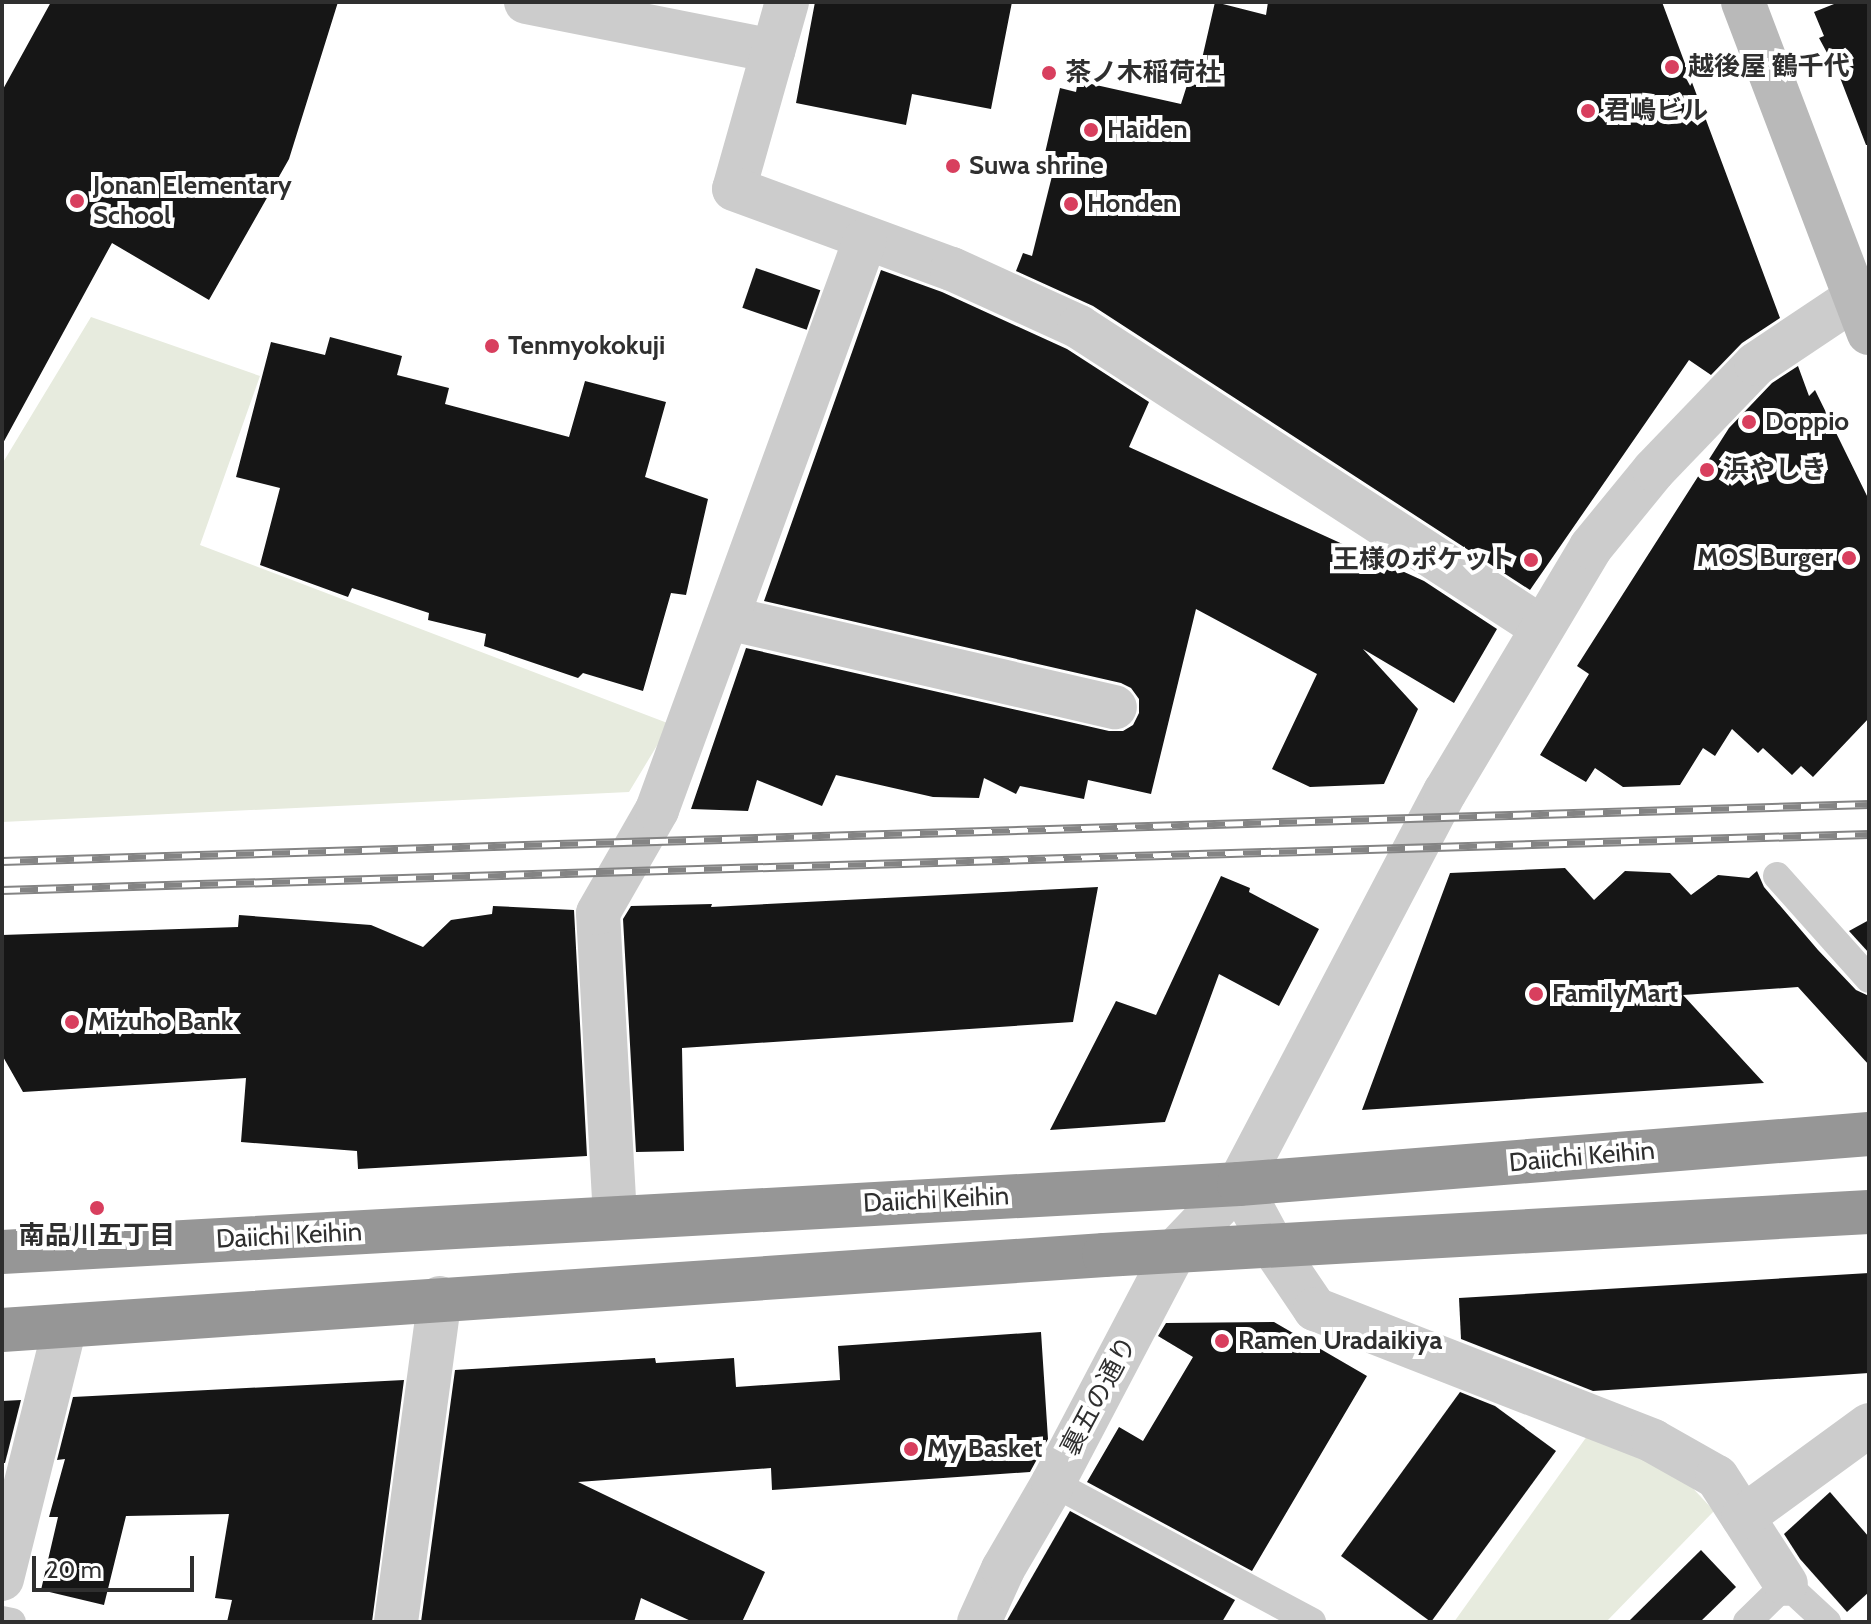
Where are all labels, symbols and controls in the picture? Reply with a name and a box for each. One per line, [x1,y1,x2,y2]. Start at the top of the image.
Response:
place label: 越後屋 鶴千代 [1688,51,1850,83]
place label: 茶ノ木稲荷社 [1065,57,1221,89]
marker: 越後屋 鶴千代 [1663,58,1681,76]
marker: 茶ノ木稲荷社 [1040,64,1058,82]
place label: 君嶋ビル [1604,95,1708,127]
marker: 君嶋ビル [1579,102,1597,120]
place label: Haiden [1107,114,1187,146]
marker: Haiden [1082,121,1100,139]
place label: Suwa shrine [969,150,1104,182]
marker: Suwa shrine [944,157,962,175]
place label: Jonan Elementary School [93,170,292,232]
place label: Honden [1087,188,1177,220]
marker: Jonan Elementary School [68,192,86,210]
marker: Honden [1062,195,1080,213]
place label: Tenmyokokuji [508,330,665,362]
marker: Tenmyokokuji [483,337,501,355]
place label: Doppio [1765,406,1849,438]
marker: Doppio [1740,413,1758,431]
place label: 浜やしき [1723,454,1827,486]
marker: 浜やしき [1698,461,1716,479]
place label: MOS Burger [1697,542,1833,574]
place label: 王様のポケット [1333,544,1515,576]
marker: MOS Burger [1840,549,1858,567]
marker: 王様のポケット [1522,551,1540,569]
place label: FamilyMart [1552,978,1678,1010]
marker: FamilyMart [1527,985,1545,1003]
place label: Mizuho Bank [88,1006,233,1038]
marker: Mizuho Bank [63,1013,81,1031]
street label: Daiichi Keihin [1508,1135,1656,1179]
street label: Daiichi Keihin [862,1181,1010,1219]
marker: 南品川五丁目 [88,1199,106,1217]
street label: Daiichi Keihin [215,1217,363,1255]
place label: 南品川五丁目 [19,1220,175,1252]
place label: Ramen Uradaikiya [1238,1325,1443,1357]
street label: 裏五の通り [1055,1331,1143,1461]
marker: Ramen Uradaikiya [1213,1332,1231,1350]
place label: My Basket [927,1433,1042,1465]
marker: My Basket [902,1440,920,1458]
scale bar [36,1540,198,1590]
text: 20 m [46,1555,102,1584]

